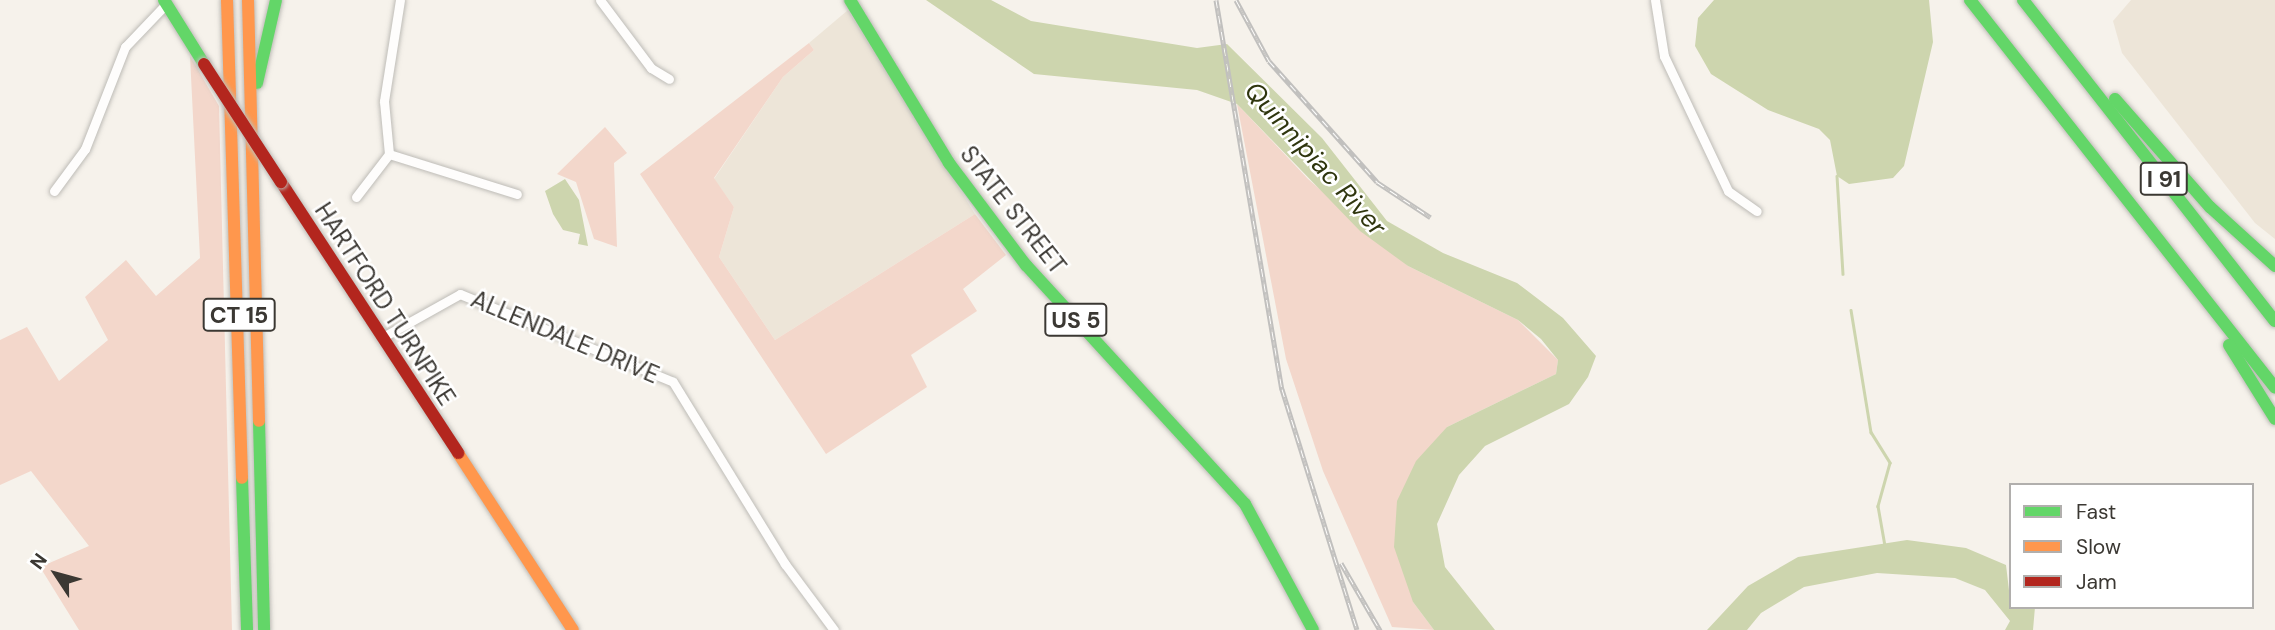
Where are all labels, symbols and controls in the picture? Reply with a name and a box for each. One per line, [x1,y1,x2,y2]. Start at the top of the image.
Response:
water label: Quinnipiac River [1238,76,1392,242]
street label: STATE STREET [954,140,1072,280]
road number: I 91 [2140,160,2188,198]
street label: HARTFORD TURNPIKE [309,197,461,411]
street label: ALLENDALE DRIVE [467,284,663,390]
road number: CT 15 [202,296,276,334]
road number: US 5 [1043,300,1109,340]
legend [2009,483,2254,609]
text: Fast [2076,498,2116,526]
text: Slow [2076,533,2121,561]
north arrow [21,539,91,609]
text: N [24,548,53,574]
text: Jam [2076,568,2117,596]

